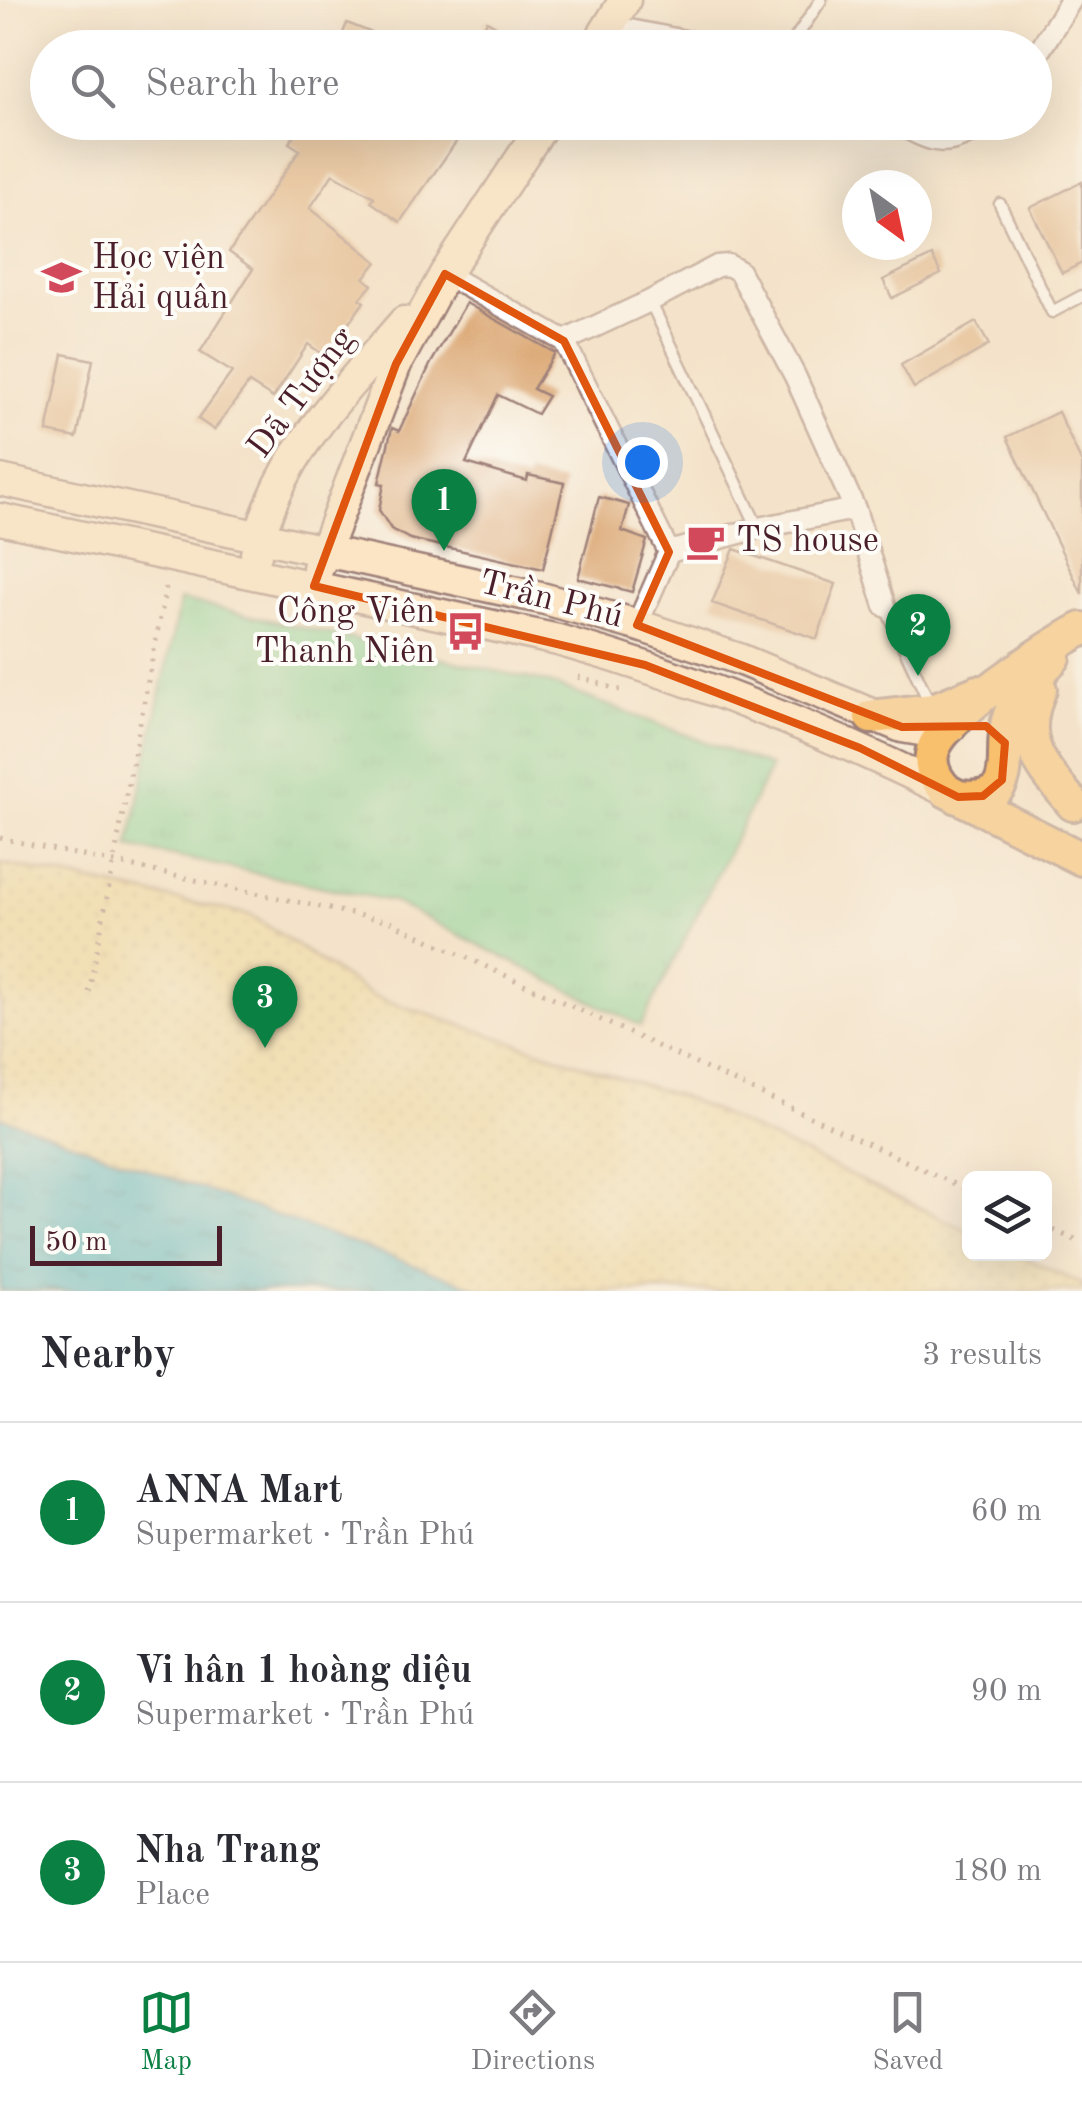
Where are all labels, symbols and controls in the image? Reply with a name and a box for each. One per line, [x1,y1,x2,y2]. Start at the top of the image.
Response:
search box [30,30,1052,140]
icon: search [65,58,120,113]
text: Search here [145,66,340,104]
north arrow [842,170,932,260]
place label: Học viện Hải quân [92,241,229,316]
school or university icon: Học viện Hải quân [41,257,83,299]
street label: Dã Tượng [242,321,362,465]
your location [617,437,668,488]
pin: 1 [412,468,476,551]
cafe icon: TS house [685,520,727,562]
place label: TS house [736,524,879,559]
street label: Trần Phú [476,561,627,635]
pin: 2 [886,594,950,676]
place label: Công Viên Thanh Niên [255,595,435,670]
bus stop icon: Công Viên Thanh Niên [444,611,486,653]
pin: 3 [232,966,298,1048]
map controls [962,1171,1052,1261]
button: layers [962,1171,1052,1261]
scale bar [30,1221,222,1266]
text: 50 m [45,1229,108,1257]
text: Nearby [40,1335,176,1377]
text: 3 results [922,1340,1042,1372]
text: ANNA Mart [135,1473,342,1511]
text: 1 [63,1496,82,1528]
text: 60 m [971,1496,1042,1528]
text: Supermarket · Trần Phú [135,1520,474,1552]
text: Vi hân 1 hoàng diệu [135,1653,472,1691]
text: 2 [63,1676,82,1708]
text: 90 m [971,1676,1042,1708]
text: Supermarket · Trần Phú [135,1700,474,1732]
text: Nha Trang [135,1833,320,1871]
text: 3 [63,1856,82,1888]
text: 180 m [952,1856,1042,1888]
text: Place [135,1880,210,1912]
tab: Map [139,1985,194,2080]
tab: Directions [471,1985,595,2080]
tab: Saved [872,1985,943,2080]

